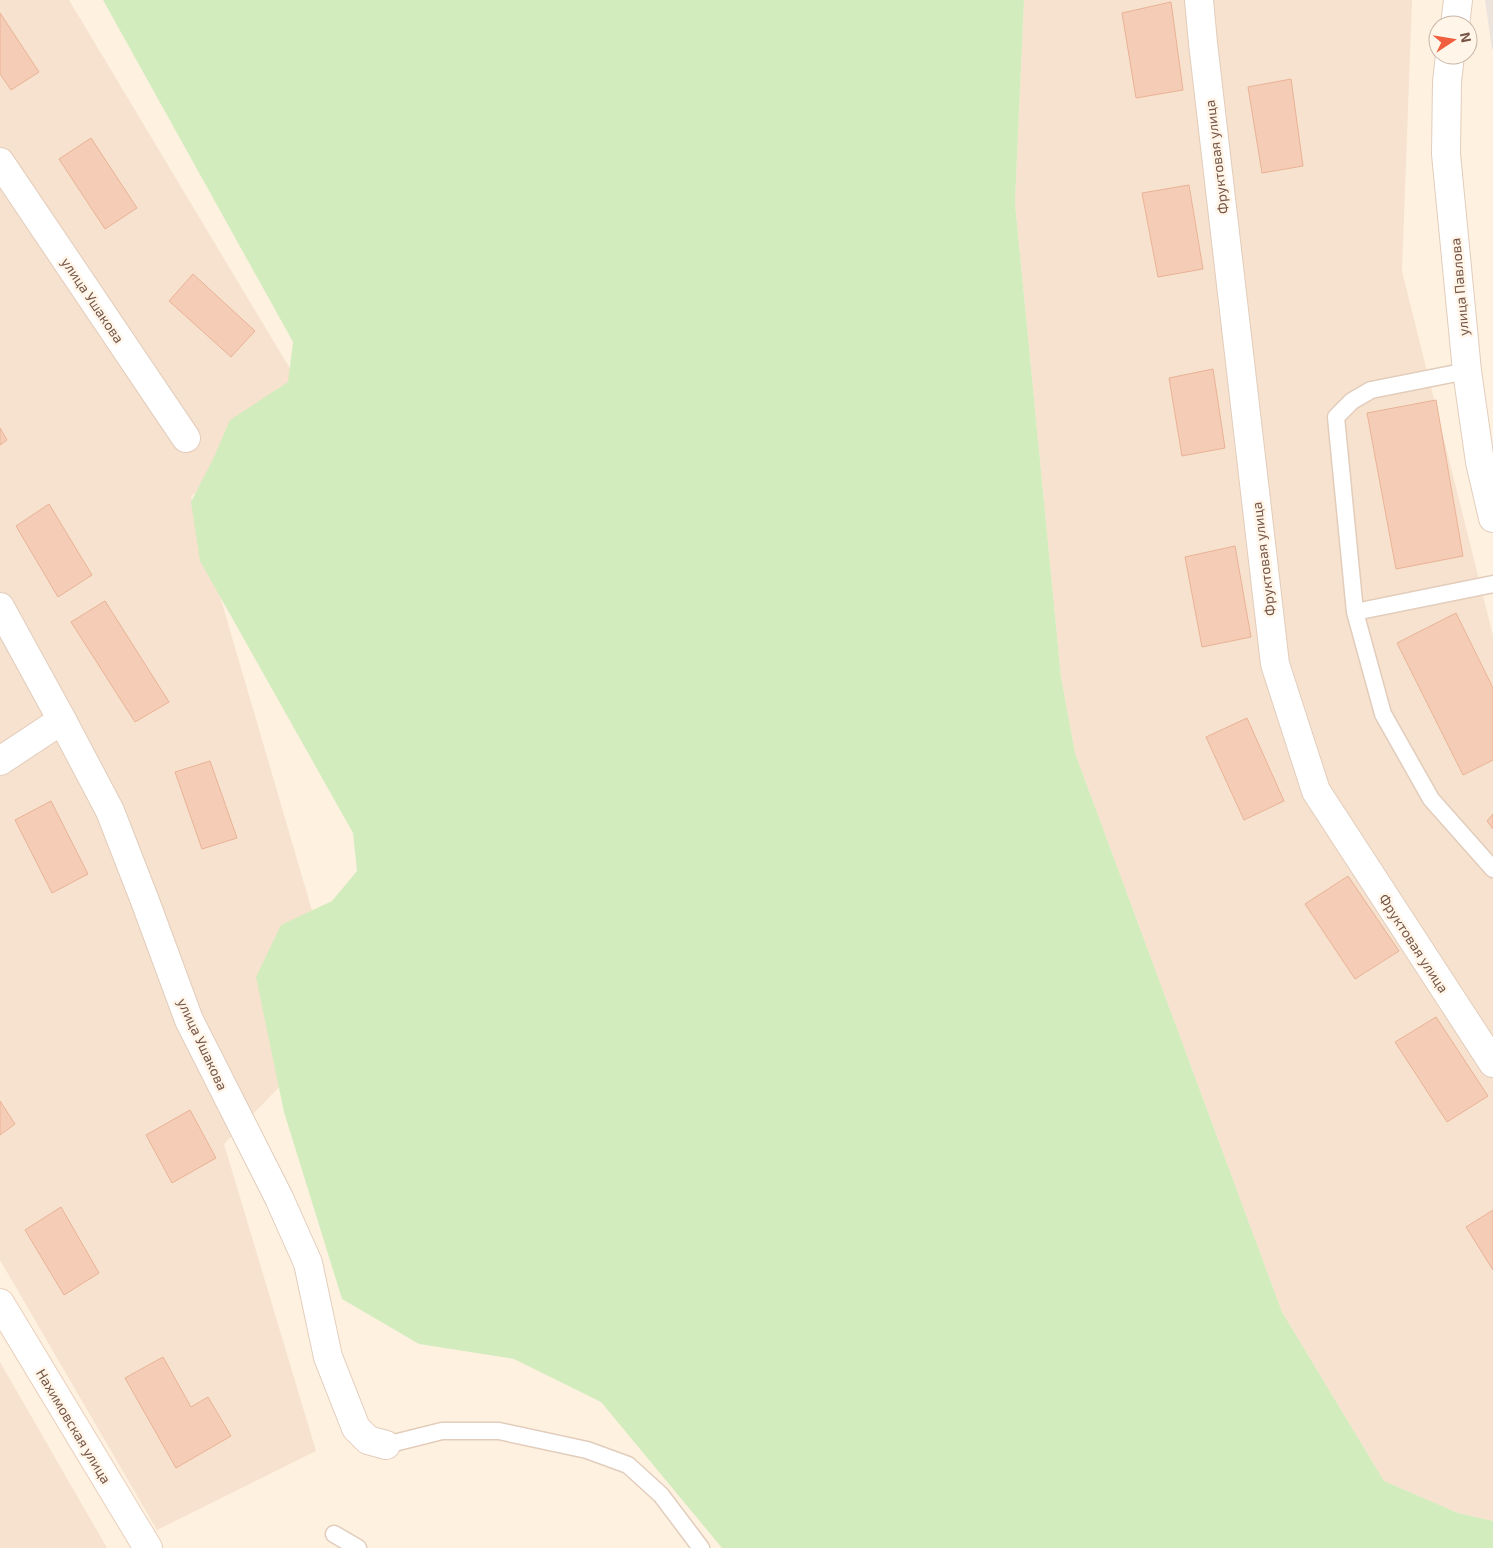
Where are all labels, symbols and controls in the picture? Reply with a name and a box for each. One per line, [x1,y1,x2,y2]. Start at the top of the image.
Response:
north arrow [1428,15,1478,65]
text: N [1457,30,1476,44]
street label: Фруктовая улица [1201,99,1231,215]
street label: улица Павлова [1446,237,1472,337]
street label: улица Ушакова [58,254,128,346]
street label: Фруктовая улица [1248,501,1278,617]
street label: Фруктовая улица [1376,890,1452,996]
street label: улица Ушакова [174,995,232,1093]
street label: Нахимовская улица [33,1366,115,1486]

